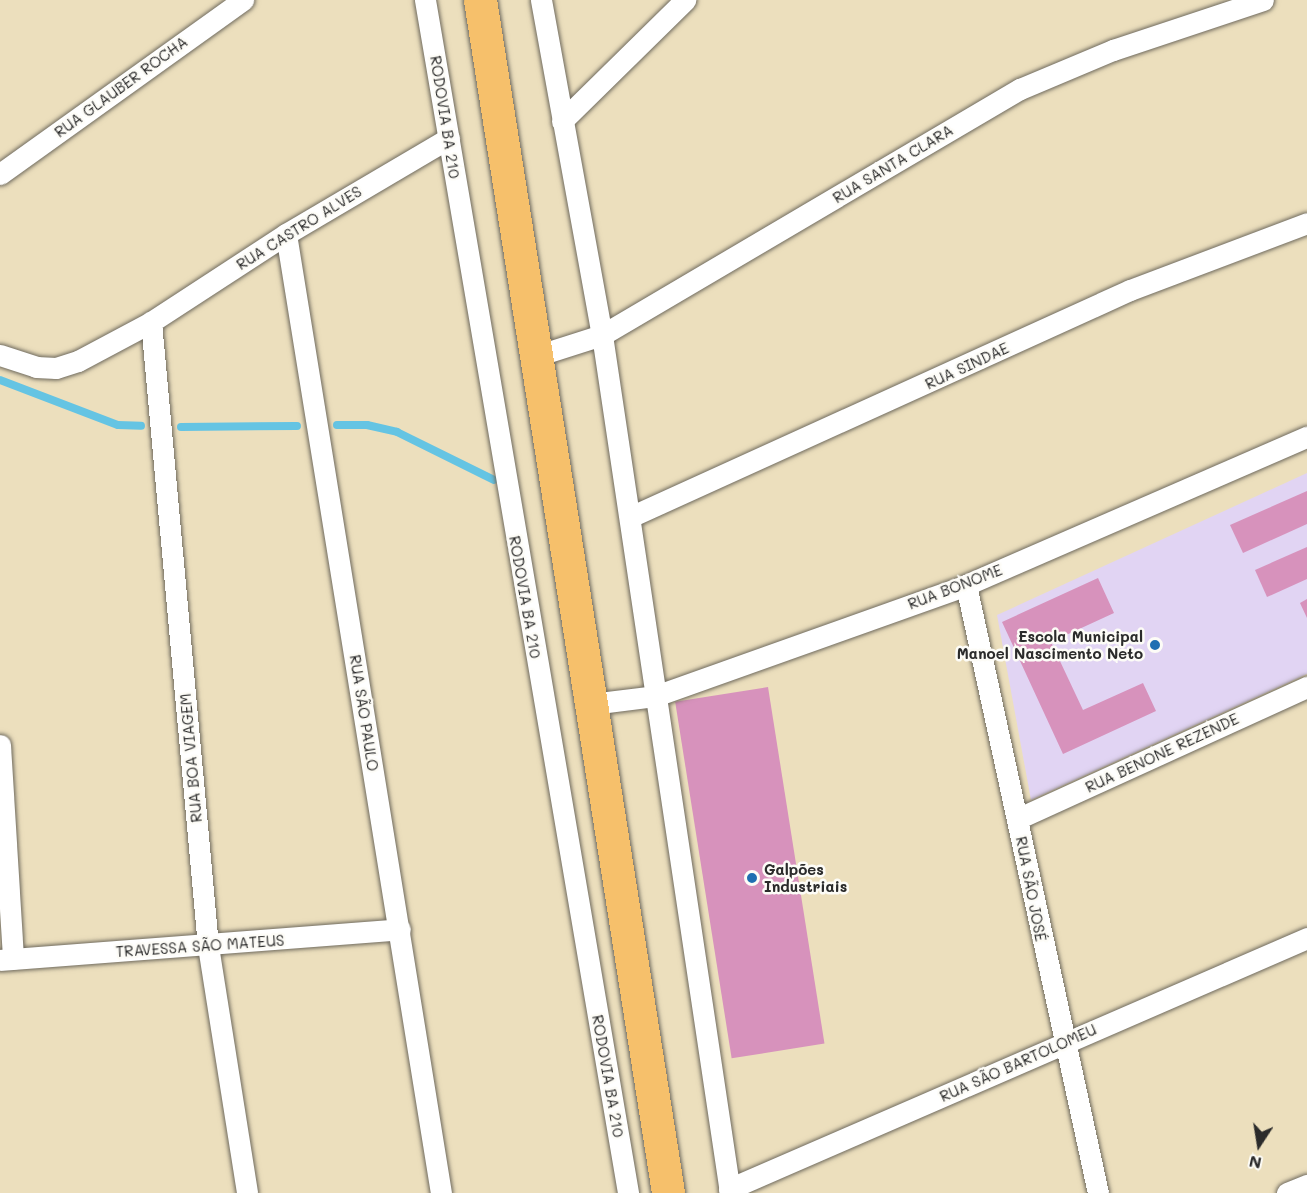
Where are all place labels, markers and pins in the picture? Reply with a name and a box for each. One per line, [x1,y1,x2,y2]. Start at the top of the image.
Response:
place label: Escola Municipal Manoel Nascimento Neto [957,627,1143,662]
marker: Escola Municipal Manoel Nascimento Neto [1148,638,1162,652]
place label: Galpões Industriais [764,860,847,895]
marker: Galpões Industriais [745,871,759,885]

